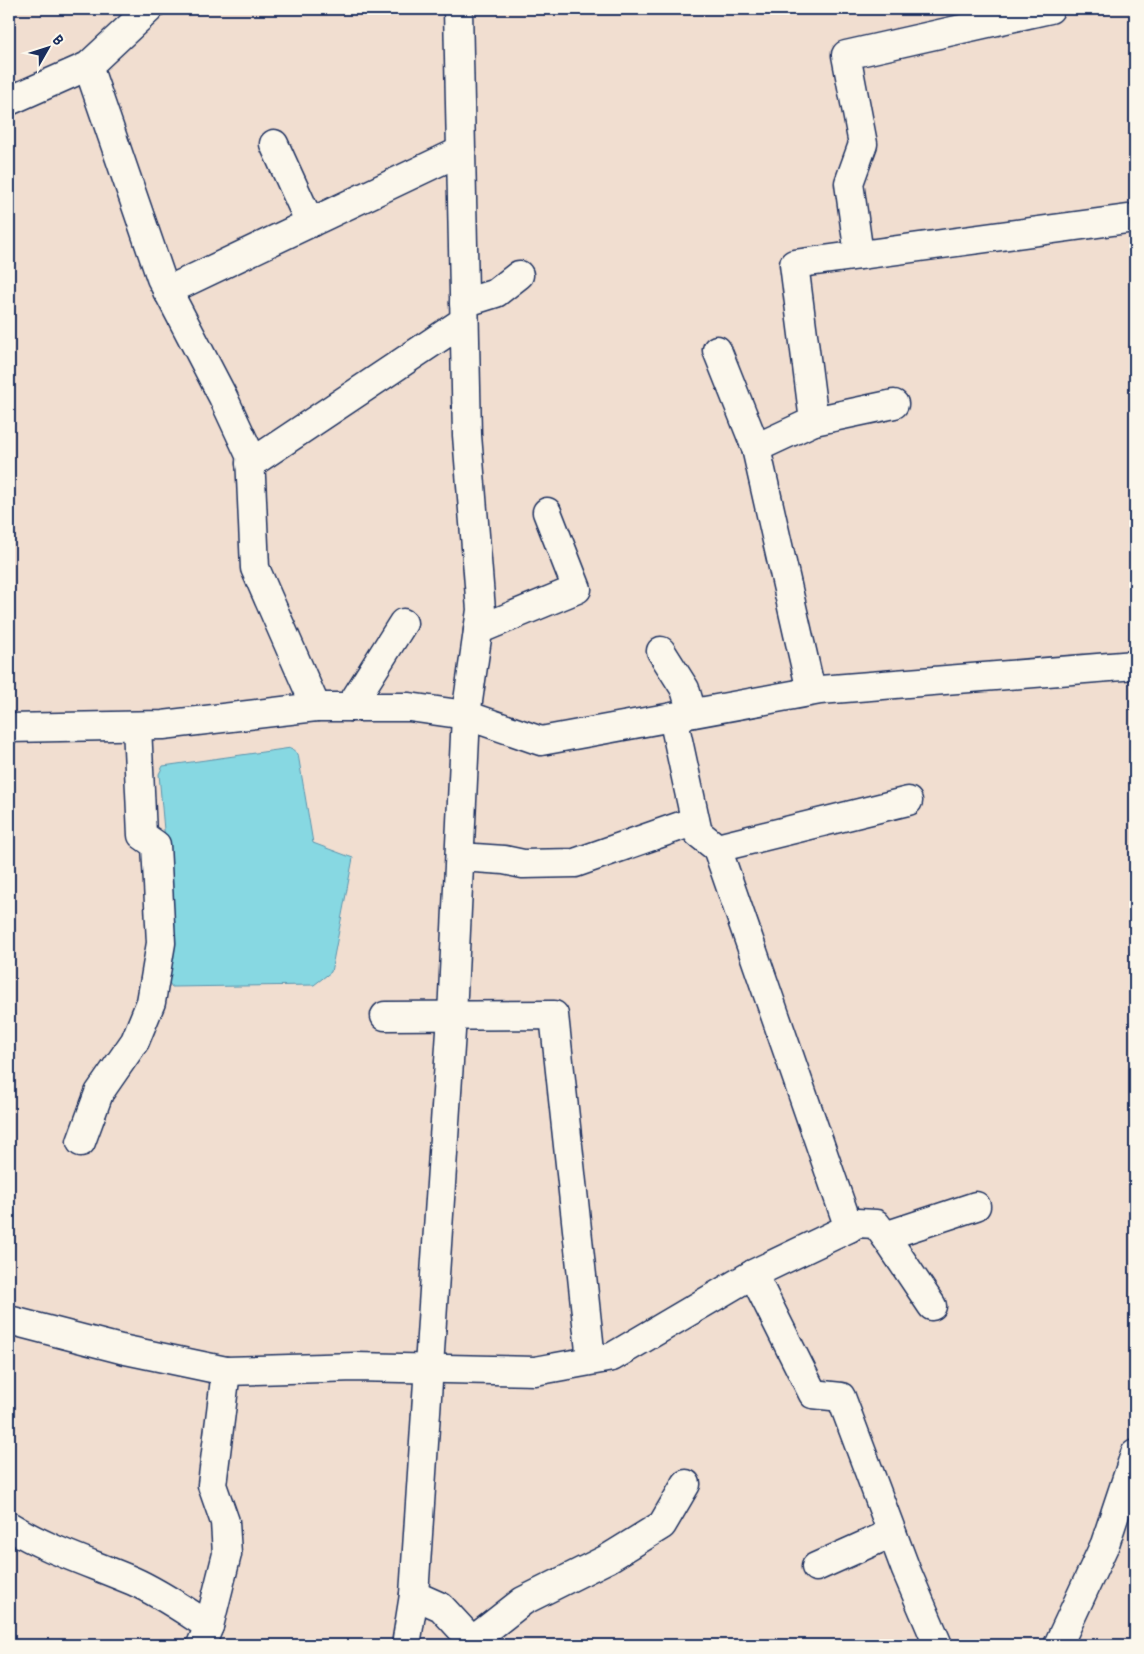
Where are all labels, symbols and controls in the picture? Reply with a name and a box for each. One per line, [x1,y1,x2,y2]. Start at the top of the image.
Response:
north arrow [22,22,72,72]
text: B [49,32,67,49]

